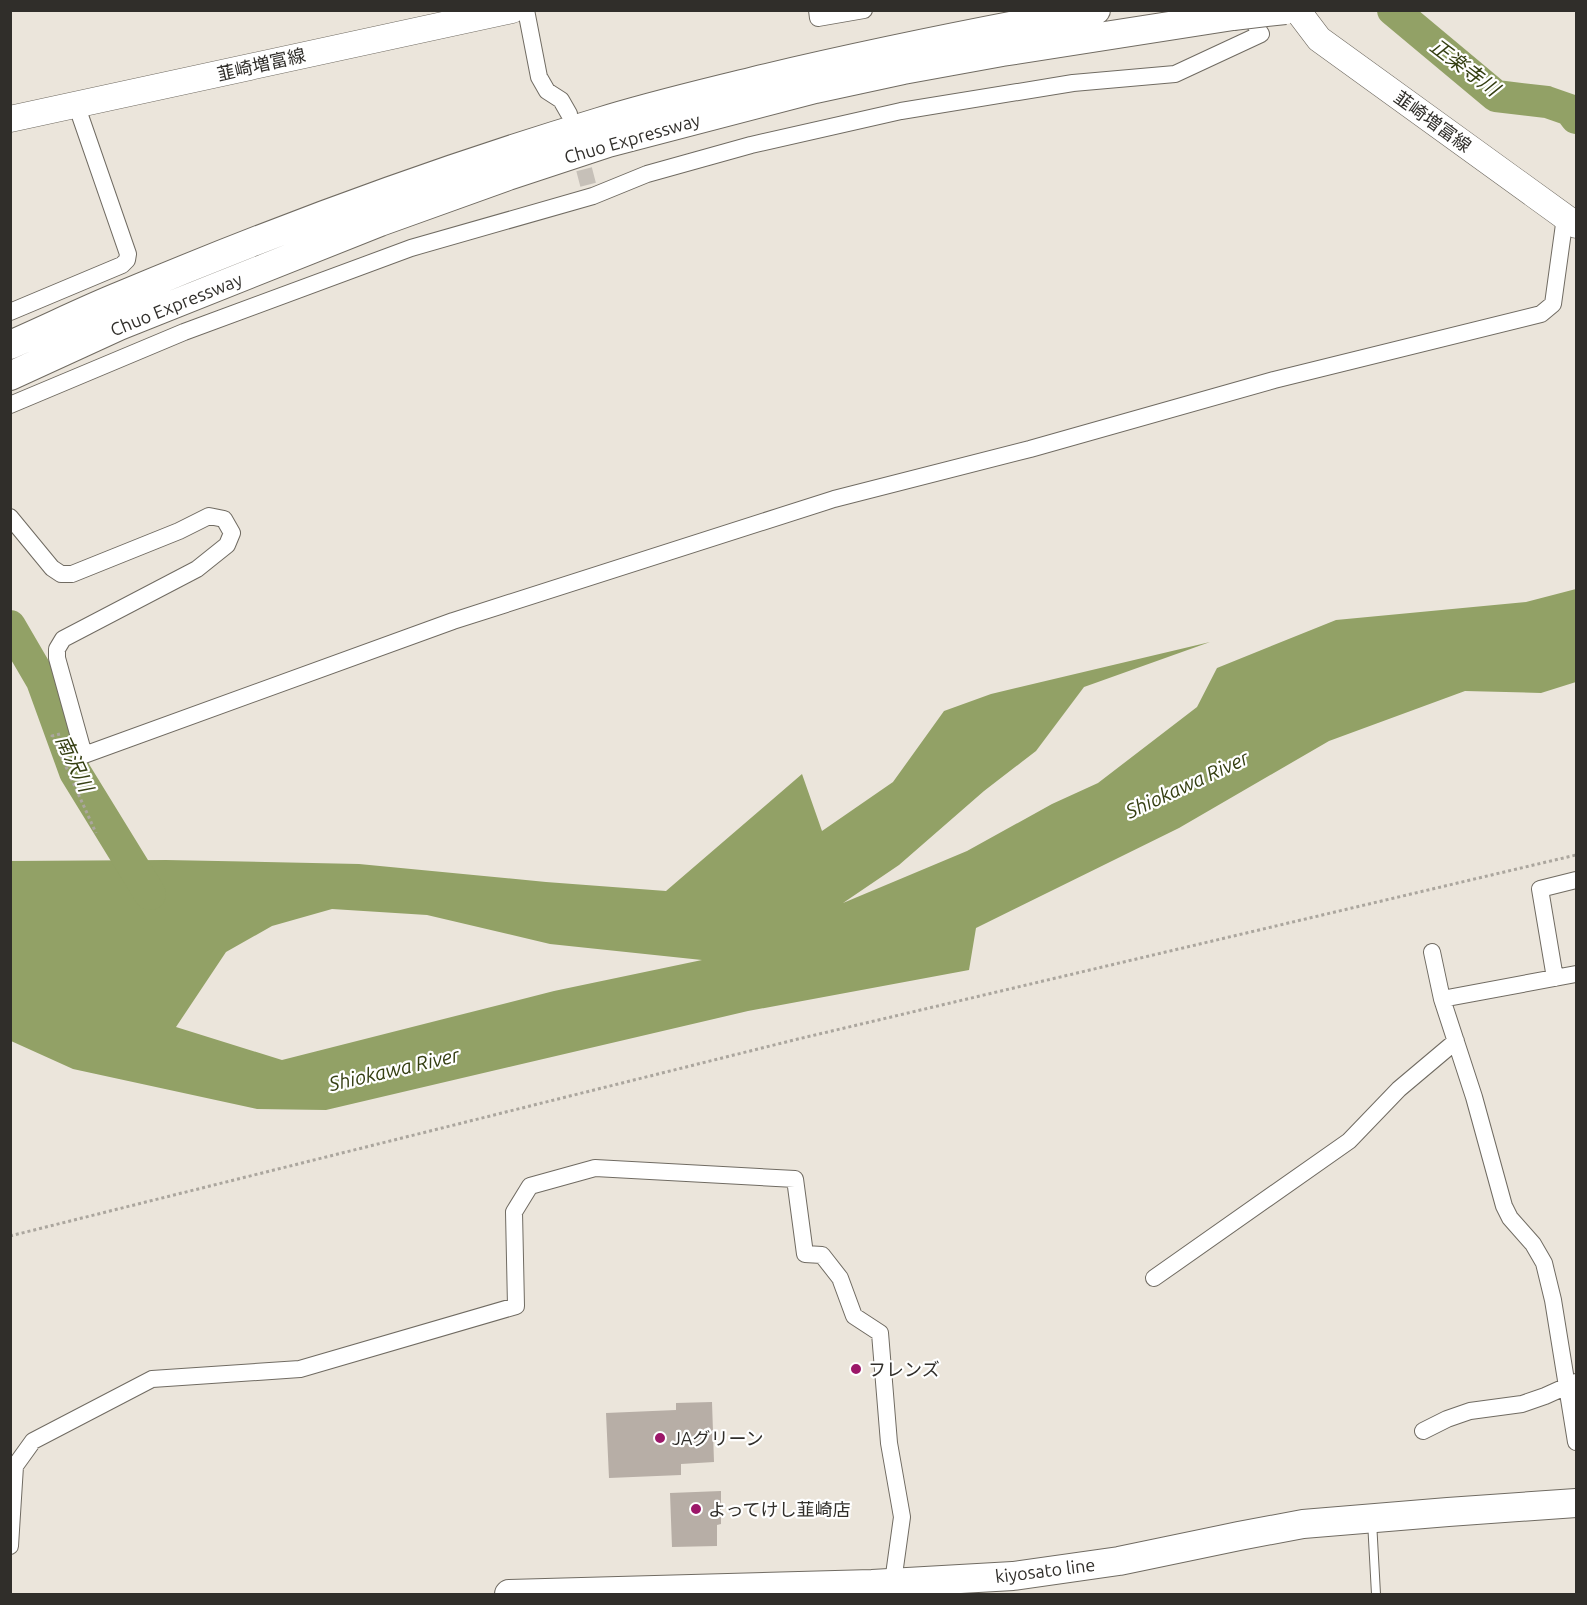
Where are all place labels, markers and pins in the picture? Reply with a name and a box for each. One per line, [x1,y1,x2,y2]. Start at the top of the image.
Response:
place label: フレンズ [868,1359,940,1379]
marker: フレンズ [849,1362,863,1376]
place label: JAグリーン [672,1428,764,1448]
marker: JAグリーン [653,1431,667,1445]
place label: よってけし韮崎店 [708,1499,851,1519]
marker: よってけし韮崎店 [689,1502,703,1516]

